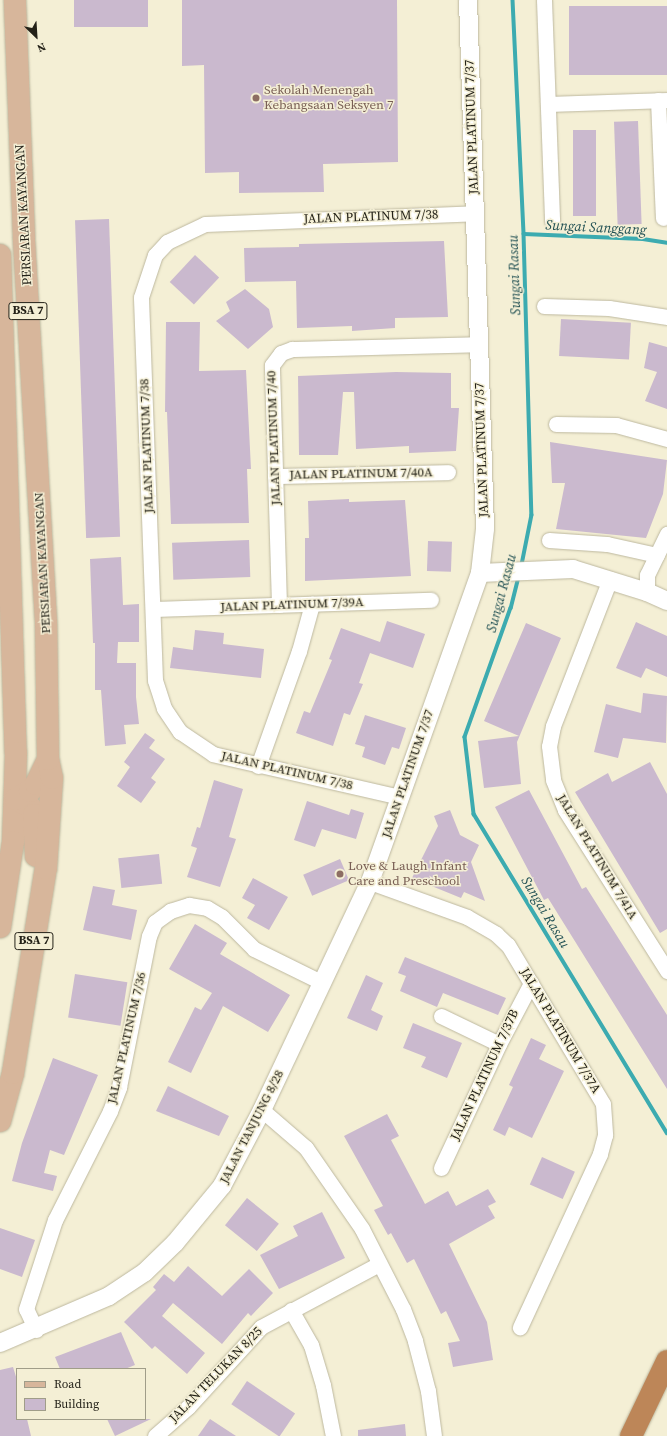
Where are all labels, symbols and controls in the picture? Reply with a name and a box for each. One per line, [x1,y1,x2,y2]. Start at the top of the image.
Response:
north arrow [16,16,56,56]
text: N [34,39,48,56]
street label: JALAN PLATINUM 7/37 [462,59,482,195]
place label: Sekolah Menengah Kebangsaan Seksyen 7 [264,83,394,114]
marker: Sekolah Menengah Kebangsaan Seksyen 7 [251,93,261,103]
street label: PERSIARAN KAYANGAN [13,144,35,286]
street label: JALAN PLATINUM 7/38 [303,207,439,227]
water label: Sungai Sanggang [545,216,647,238]
water label: Sungai Rasau [504,234,524,316]
road number: BSA 7 [8,301,48,321]
street label: JALAN PLATINUM 7/40 [264,370,284,506]
street label: JALAN PLATINUM 7/38 [137,378,157,514]
street label: JALAN PLATINUM 7/37 [472,382,492,518]
street label: JALAN PLATINUM 7/40A [289,465,433,483]
street label: PERSIARAN KAYANGAN [32,492,54,634]
water label: Sungai Rasau [482,552,520,634]
street label: JALAN PLATINUM 7/39A [220,595,364,615]
street label: JALAN PLATINUM 7/37 [379,708,437,840]
street label: JALAN PLATINUM 7/38 [220,748,354,794]
street label: JALAN PLATINUM 7/41A [553,792,641,922]
place label: Love & Laugh Infant Care and Preschool [348,859,466,890]
marker: Love & Laugh Infant Care and Preschool [335,869,345,879]
water label: Sungai Rasau [518,873,574,951]
road number: BSA 7 [14,931,54,951]
street label: JALAN PLATINUM 7/37A [516,966,604,1096]
street label: JALAN PLATINUM 7/36 [104,971,150,1105]
street label: JALAN PLATINUM 7/37B [448,1007,522,1143]
street label: JALAN TANJUNG 8/28 [216,1067,288,1187]
street label: JALAN TELUKAN 8/25 [166,1324,266,1426]
legend [16,1368,146,1420]
text: Road [54,1376,81,1392]
text: Building [54,1396,99,1412]

